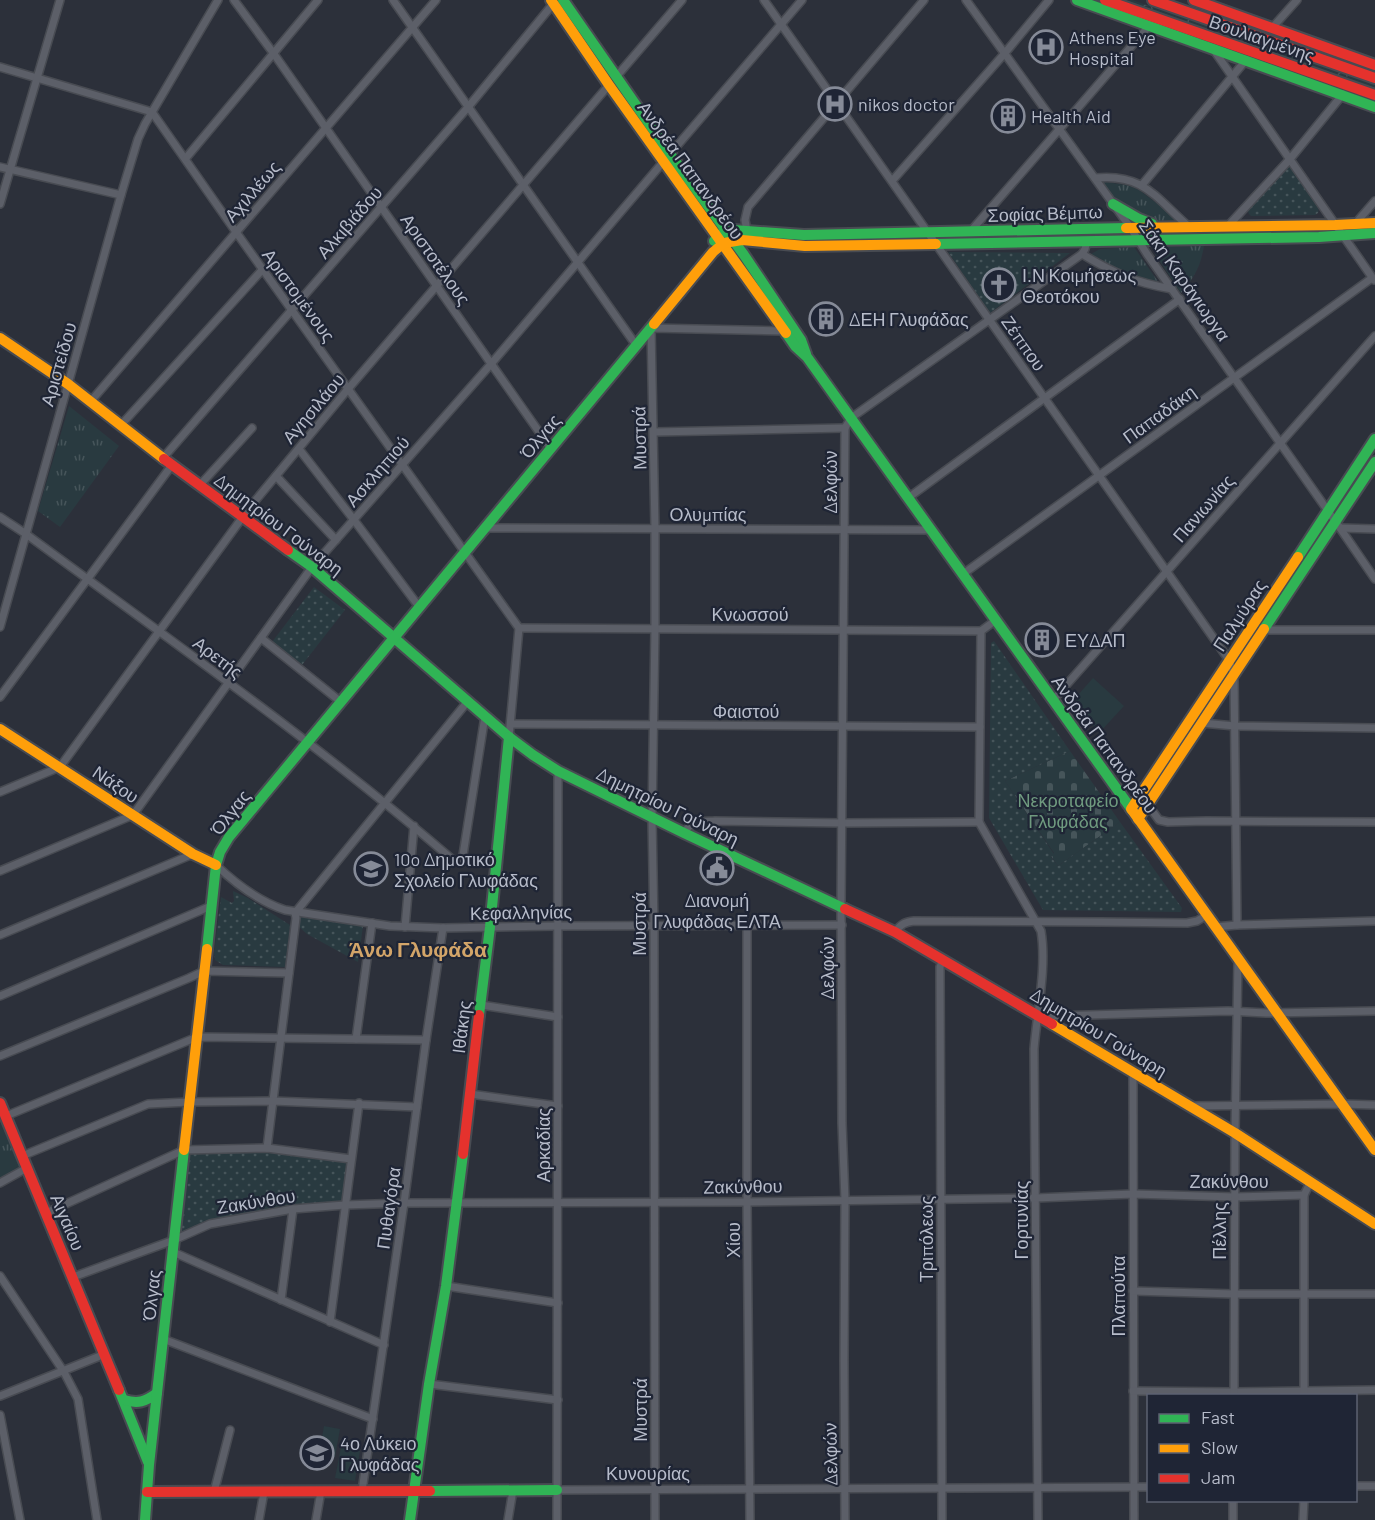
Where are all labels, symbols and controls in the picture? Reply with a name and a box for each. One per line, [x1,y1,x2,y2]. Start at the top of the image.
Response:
street label: Βουλιαγμένης [1207,10,1318,66]
place label: Athens Eye Hospital [1069,26,1156,69]
hospital icon: Athens Eye Hospital [1028,29,1064,65]
hospital icon: nikos doctor [817,86,853,122]
place label: nikos doctor [858,93,955,115]
street label: Ανδρέα Παπανδρέου [633,97,749,243]
building icon: Health Aid [990,98,1026,134]
place label: Health Aid [1031,105,1111,127]
street label: Αχιλλέως [219,156,285,226]
street label: Αλκιβιάδου [312,181,386,263]
street label: Σοφίας Βέμπω [987,200,1103,226]
street label: Αριστοτέλους [396,209,476,309]
street label: Σάκη Καράγιωργα [1135,215,1235,345]
street label: Αριστομένους [258,244,340,346]
place label: Ι.Ν Κοιμήσεως Θεοτόκου [1022,264,1136,307]
church icon: Ι.Ν Κοιμήσεως Θεοτόκου [981,267,1017,303]
building icon: ΔΕΗ Γλυφάδας [808,301,844,337]
place label: ΔΕΗ Γλυφάδας [849,308,969,330]
street label: Ζέππου [997,311,1051,375]
street label: Αριστείδου [36,319,80,409]
street label: Αγησιλάου [277,368,349,448]
street label: Παπαδάκη [1118,380,1200,448]
street label: Μυστρά [627,406,651,470]
street label: Όλγας [515,409,565,463]
street label: Ασκληπιού [340,431,414,511]
street label: Δελφών [819,451,841,513]
street label: Δημητρίου Γούναρη [210,468,348,580]
street label: Πανιωνίας [1168,469,1239,546]
street label: Ολυμπίας [670,503,747,525]
street label: Παλμύρας [1208,575,1271,655]
street label: Κνωσσού [711,603,789,625]
building icon: ΕΥΔΑΠ [1024,622,1060,658]
place label: ΕΥΔΑΠ [1065,629,1126,651]
street label: Αρετής [189,631,247,683]
street label: Ανδρέα Παπανδρέου [1047,671,1163,817]
street label: Φαιστού [713,700,779,722]
street label: Νάξου [89,761,143,807]
street label: Δημητρίου Γούναρη [593,762,743,850]
street label: Όλγας [205,785,255,840]
park label: Νεκροταφείο Γλυφάδας [1018,789,1119,832]
place label: 10o Δημοτικό Σχολείο Γλυφάδας [394,848,538,891]
public building icon: Διανομή Γλυφάδας ΕΛΤΑ [699,850,735,886]
school or university icon: 10o Δημοτικό Σχολείο Γλυφάδας [353,851,389,887]
place label: Διανομή Γλυφάδας ΕΛΤΑ [653,889,781,932]
street label: Μυστρά [628,892,650,956]
street label: Κεφαλληνίας [470,900,573,924]
district label: Άνω Γλυφάδα [349,936,487,961]
street label: Δελφών [816,937,838,999]
street label: Δημητρίου Γούναρη [1027,983,1171,1081]
street label: Ιθάκης [447,999,475,1055]
street label: Αρκαδίας [532,1107,554,1182]
street label: Πυθαγόρα [371,1165,405,1251]
street label: Ζακύνθου [1189,1170,1269,1192]
street label: Ζακύνθου [703,1174,783,1198]
street label: Γορτυνίας [1010,1180,1032,1259]
street label: Ζακύνθου [215,1184,297,1218]
street label: Αιγαίου [46,1190,90,1254]
street label: Τριπόλεως [915,1196,937,1282]
street label: Πέλλης [1208,1202,1230,1260]
street label: Χίου [722,1222,744,1258]
street label: Πλαπούτα [1107,1256,1129,1336]
street label: Όλγας [137,1268,165,1323]
street label: Μυστρά [629,1378,651,1442]
legend [1147,1394,1357,1502]
text: Fast [1201,1406,1235,1428]
street label: Δελφών [818,1422,842,1486]
place label: 4ο Λύκειο Γλυφάδας [340,1432,420,1475]
school or university icon: 4ο Λύκειο Γλυφάδας [299,1435,335,1471]
text: Slow [1201,1436,1238,1458]
street label: Κυνουρίας [606,1462,690,1484]
text: Jam [1201,1466,1235,1488]

